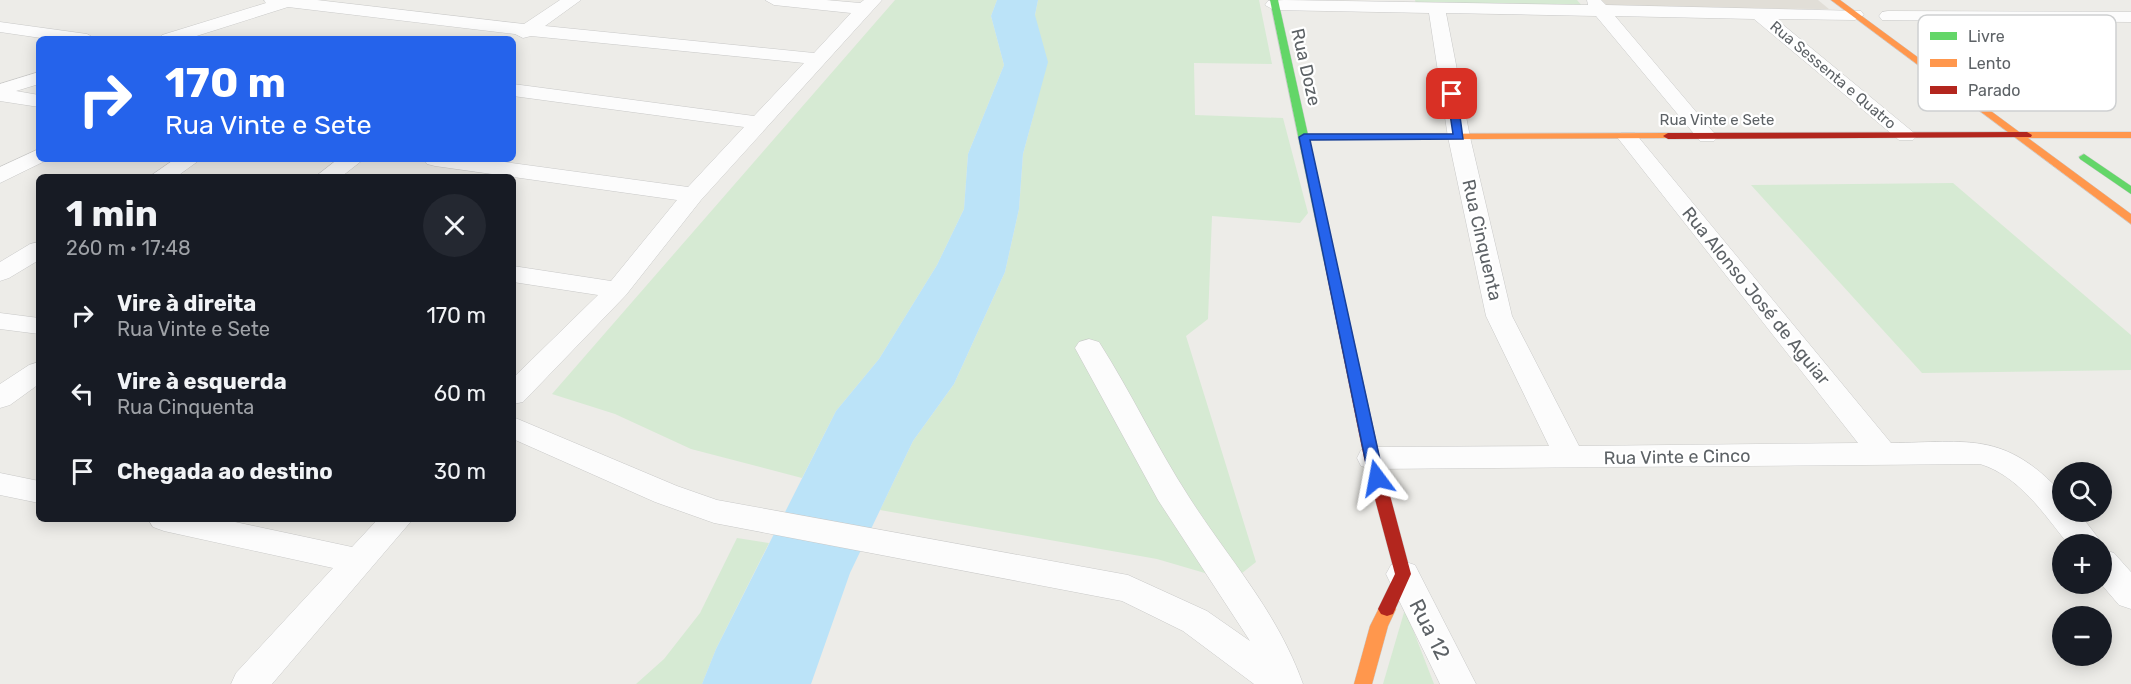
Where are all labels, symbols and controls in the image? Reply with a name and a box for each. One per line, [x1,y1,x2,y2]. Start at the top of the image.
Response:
legend [1918,15,2116,111]
street label: Rua Sessenta e Quatro [1766,17,1900,133]
street label: Rua Doze [1286,26,1326,108]
text: Livre [1968,27,2005,46]
text: Lento [1968,54,2011,73]
text: 170 m [165,58,286,108]
icon: right [66,60,144,138]
pin [1426,68,1477,119]
icon: arrive [1435,77,1468,110]
text: Parado [1968,81,2020,100]
text: Rua Vinte e Sete [165,109,372,141]
street label: Rua Vinte e Sete [1660,111,1774,129]
street label: Rua Cinquenta [1457,177,1507,303]
text: 1 min [66,192,158,235]
button: close [423,194,486,257]
street label: Rua Alonso José de Aguiar [1677,202,1835,390]
text: 260 m · 17:48 [66,236,191,260]
text: Vire à direita [117,290,256,317]
icon: right [66,299,99,332]
text: 170 m [426,302,486,329]
text: Rua Vinte e Sete [117,317,270,341]
text: Vire à esquerda [117,368,287,395]
icon: left [66,377,99,410]
text: 60 m [434,380,486,407]
text: Rua Cinquenta [117,395,254,419]
street label: Rua Vinte e Cinco [1603,445,1751,469]
position arrow [1345,446,1409,510]
icon: arrive [66,455,99,488]
text: Chegada ao destino [117,458,333,485]
text: 30 m [434,458,486,485]
map controls [2052,462,2112,666]
button: search [2052,462,2112,522]
button: + [2052,534,2112,594]
street label: Rua 12 [1404,595,1456,663]
button: − [2052,606,2112,666]

